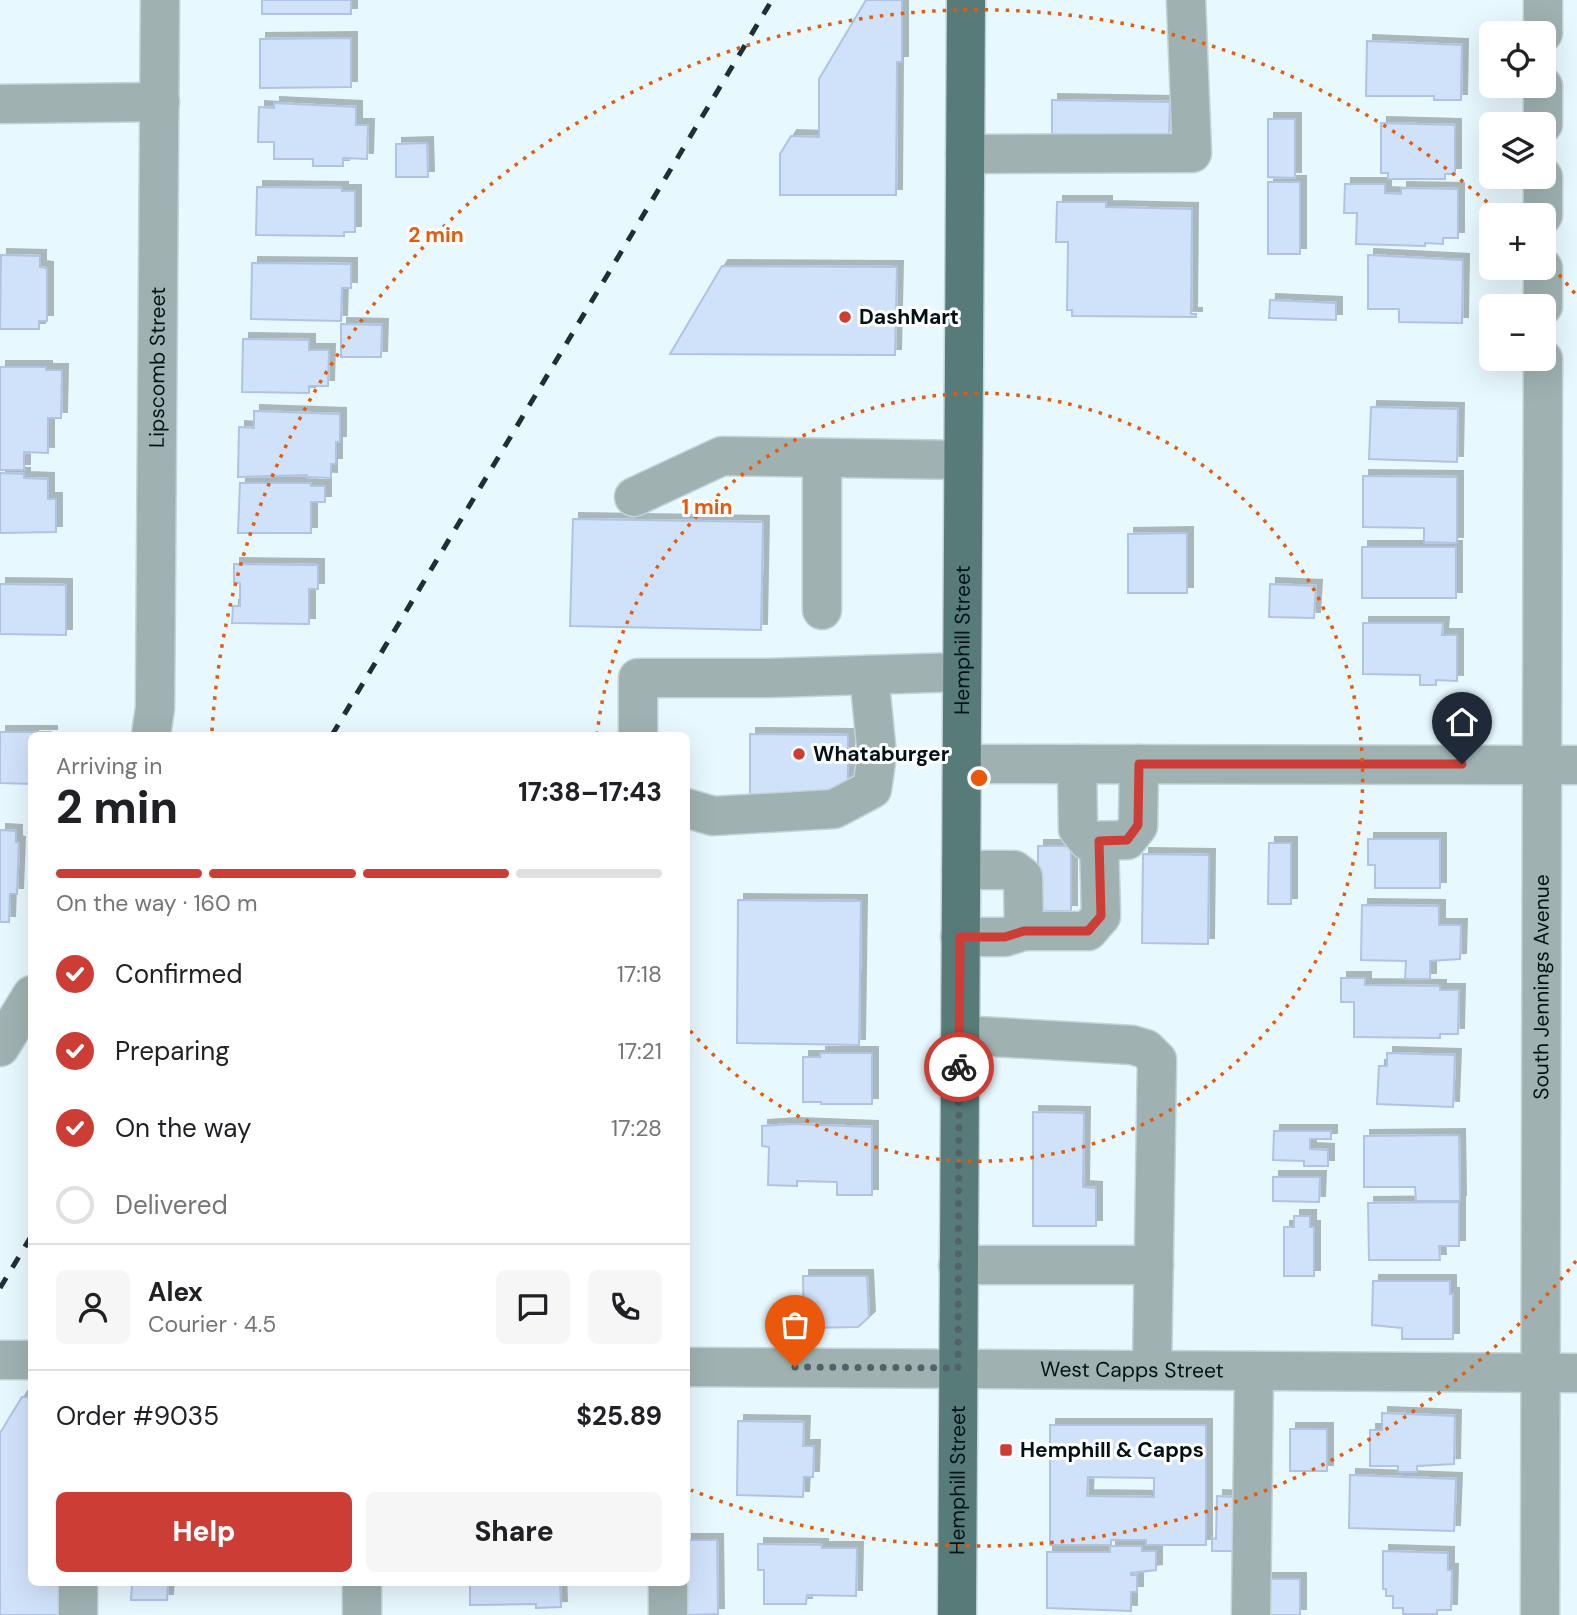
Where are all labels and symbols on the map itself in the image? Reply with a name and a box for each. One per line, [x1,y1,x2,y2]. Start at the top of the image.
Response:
text: 2 min [408,221,464,249]
street label: Lipscomb Street [143,287,172,448]
place label: DashMart [859,303,959,331]
marker: DashMart [837,309,853,325]
text: 1 min [681,493,733,521]
street label: Hemphill Street [948,565,977,715]
pin [1432,692,1492,764]
place label: Whataburger [813,740,950,768]
marker: Whataburger [791,746,807,762]
centre of rings [967,766,991,790]
street label: South Jennings Avenue [1527,874,1556,1100]
courier [924,1032,994,1102]
pin [765,1295,825,1367]
street label: West Capps Street [1040,1355,1224,1385]
street label: Hemphill Street [943,1405,972,1555]
place label: Hemphill & Capps [1020,1436,1204,1464]
marker: Hemphill & Capps [998,1442,1014,1458]

